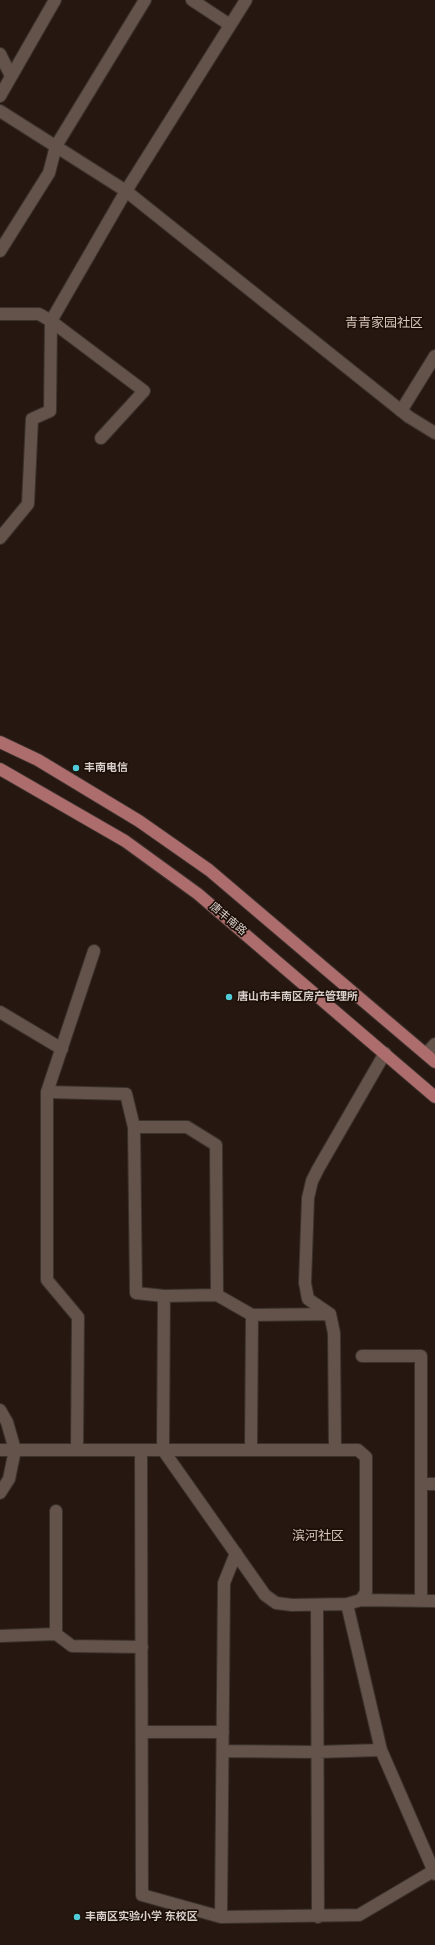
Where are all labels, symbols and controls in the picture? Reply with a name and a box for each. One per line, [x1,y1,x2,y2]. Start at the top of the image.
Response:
district label: 青青家园社区 [345,315,423,331]
place label: 丰南电信 [84,761,128,775]
marker: 丰南电信 [71,763,81,773]
street label: 唐丰南路 [207,900,249,938]
place label: 唐山市丰南区房产管理所 [237,990,358,1004]
marker: 唐山市丰南区房产管理所 [224,992,234,1002]
district label: 滨河社区 [292,1528,344,1544]
place label: 丰南区实验小学 东校区 [85,1910,198,1924]
marker: 丰南区实验小学 东校区 [72,1912,82,1922]

